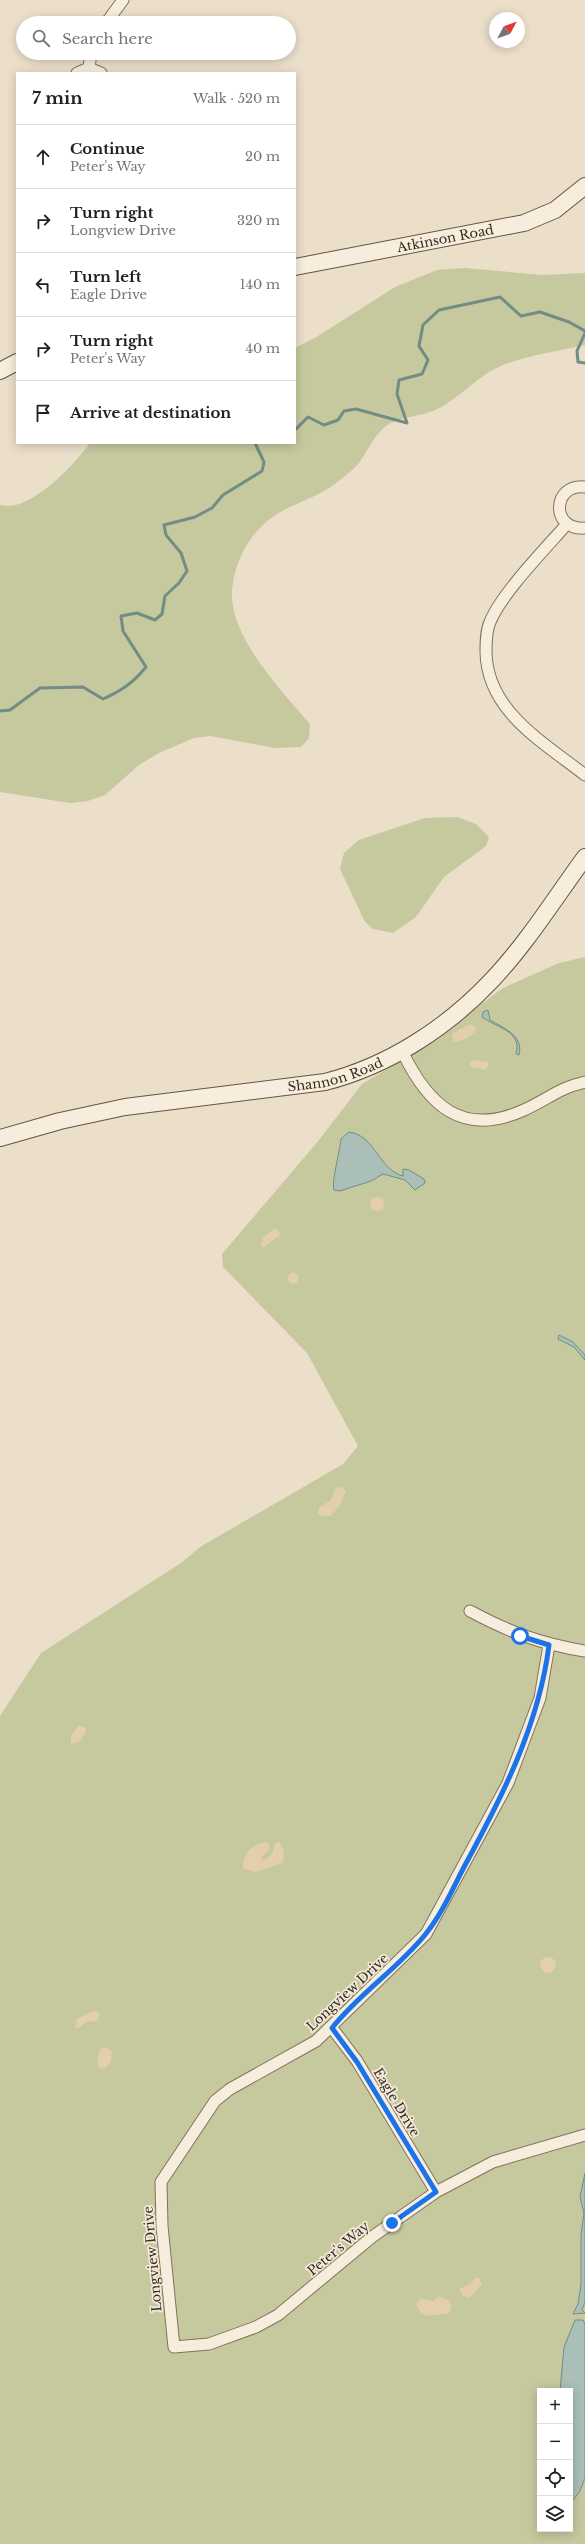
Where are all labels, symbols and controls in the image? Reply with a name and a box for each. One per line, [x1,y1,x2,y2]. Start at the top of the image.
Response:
north arrow [489,12,525,48]
search box [16,16,296,60]
icon: search [30,27,52,49]
text: Search here [62,29,153,48]
text: 7 min [32,88,83,109]
text: Walk · 520 m [193,90,280,107]
text: Continue [70,139,145,158]
icon: ahead [32,146,54,168]
text: 20 m [245,148,280,165]
text: Peter's Way [70,158,146,175]
text: Turn right [70,203,153,222]
icon: right [32,210,54,232]
text: 320 m [237,212,280,229]
street label: Atkinson Road [395,221,495,256]
text: Longview Drive [70,222,176,239]
text: Turn left [70,267,141,286]
icon: left [32,274,54,296]
text: 140 m [240,276,280,293]
text: Eagle Drive [70,286,147,303]
text: Turn right [70,331,153,350]
icon: right [32,338,54,360]
text: 40 m [245,340,280,357]
text: Peter's Way [70,350,146,367]
icon: arrive [32,402,54,424]
text: Arrive at destination [70,403,231,422]
street label: Shannon Road [287,1054,386,1096]
route start [511,1627,529,1645]
street label: Longview Drive [303,1950,392,2035]
street label: Eagle Drive [369,2065,424,2140]
street label: Longview Drive [139,2205,166,2312]
route end [383,2214,401,2232]
street label: Peter's Way [304,2217,373,2279]
map controls [537,2388,573,2532]
button: + [537,2388,573,2424]
button: − [537,2424,573,2460]
button: locate [537,2460,573,2496]
button: layers [537,2496,573,2532]

